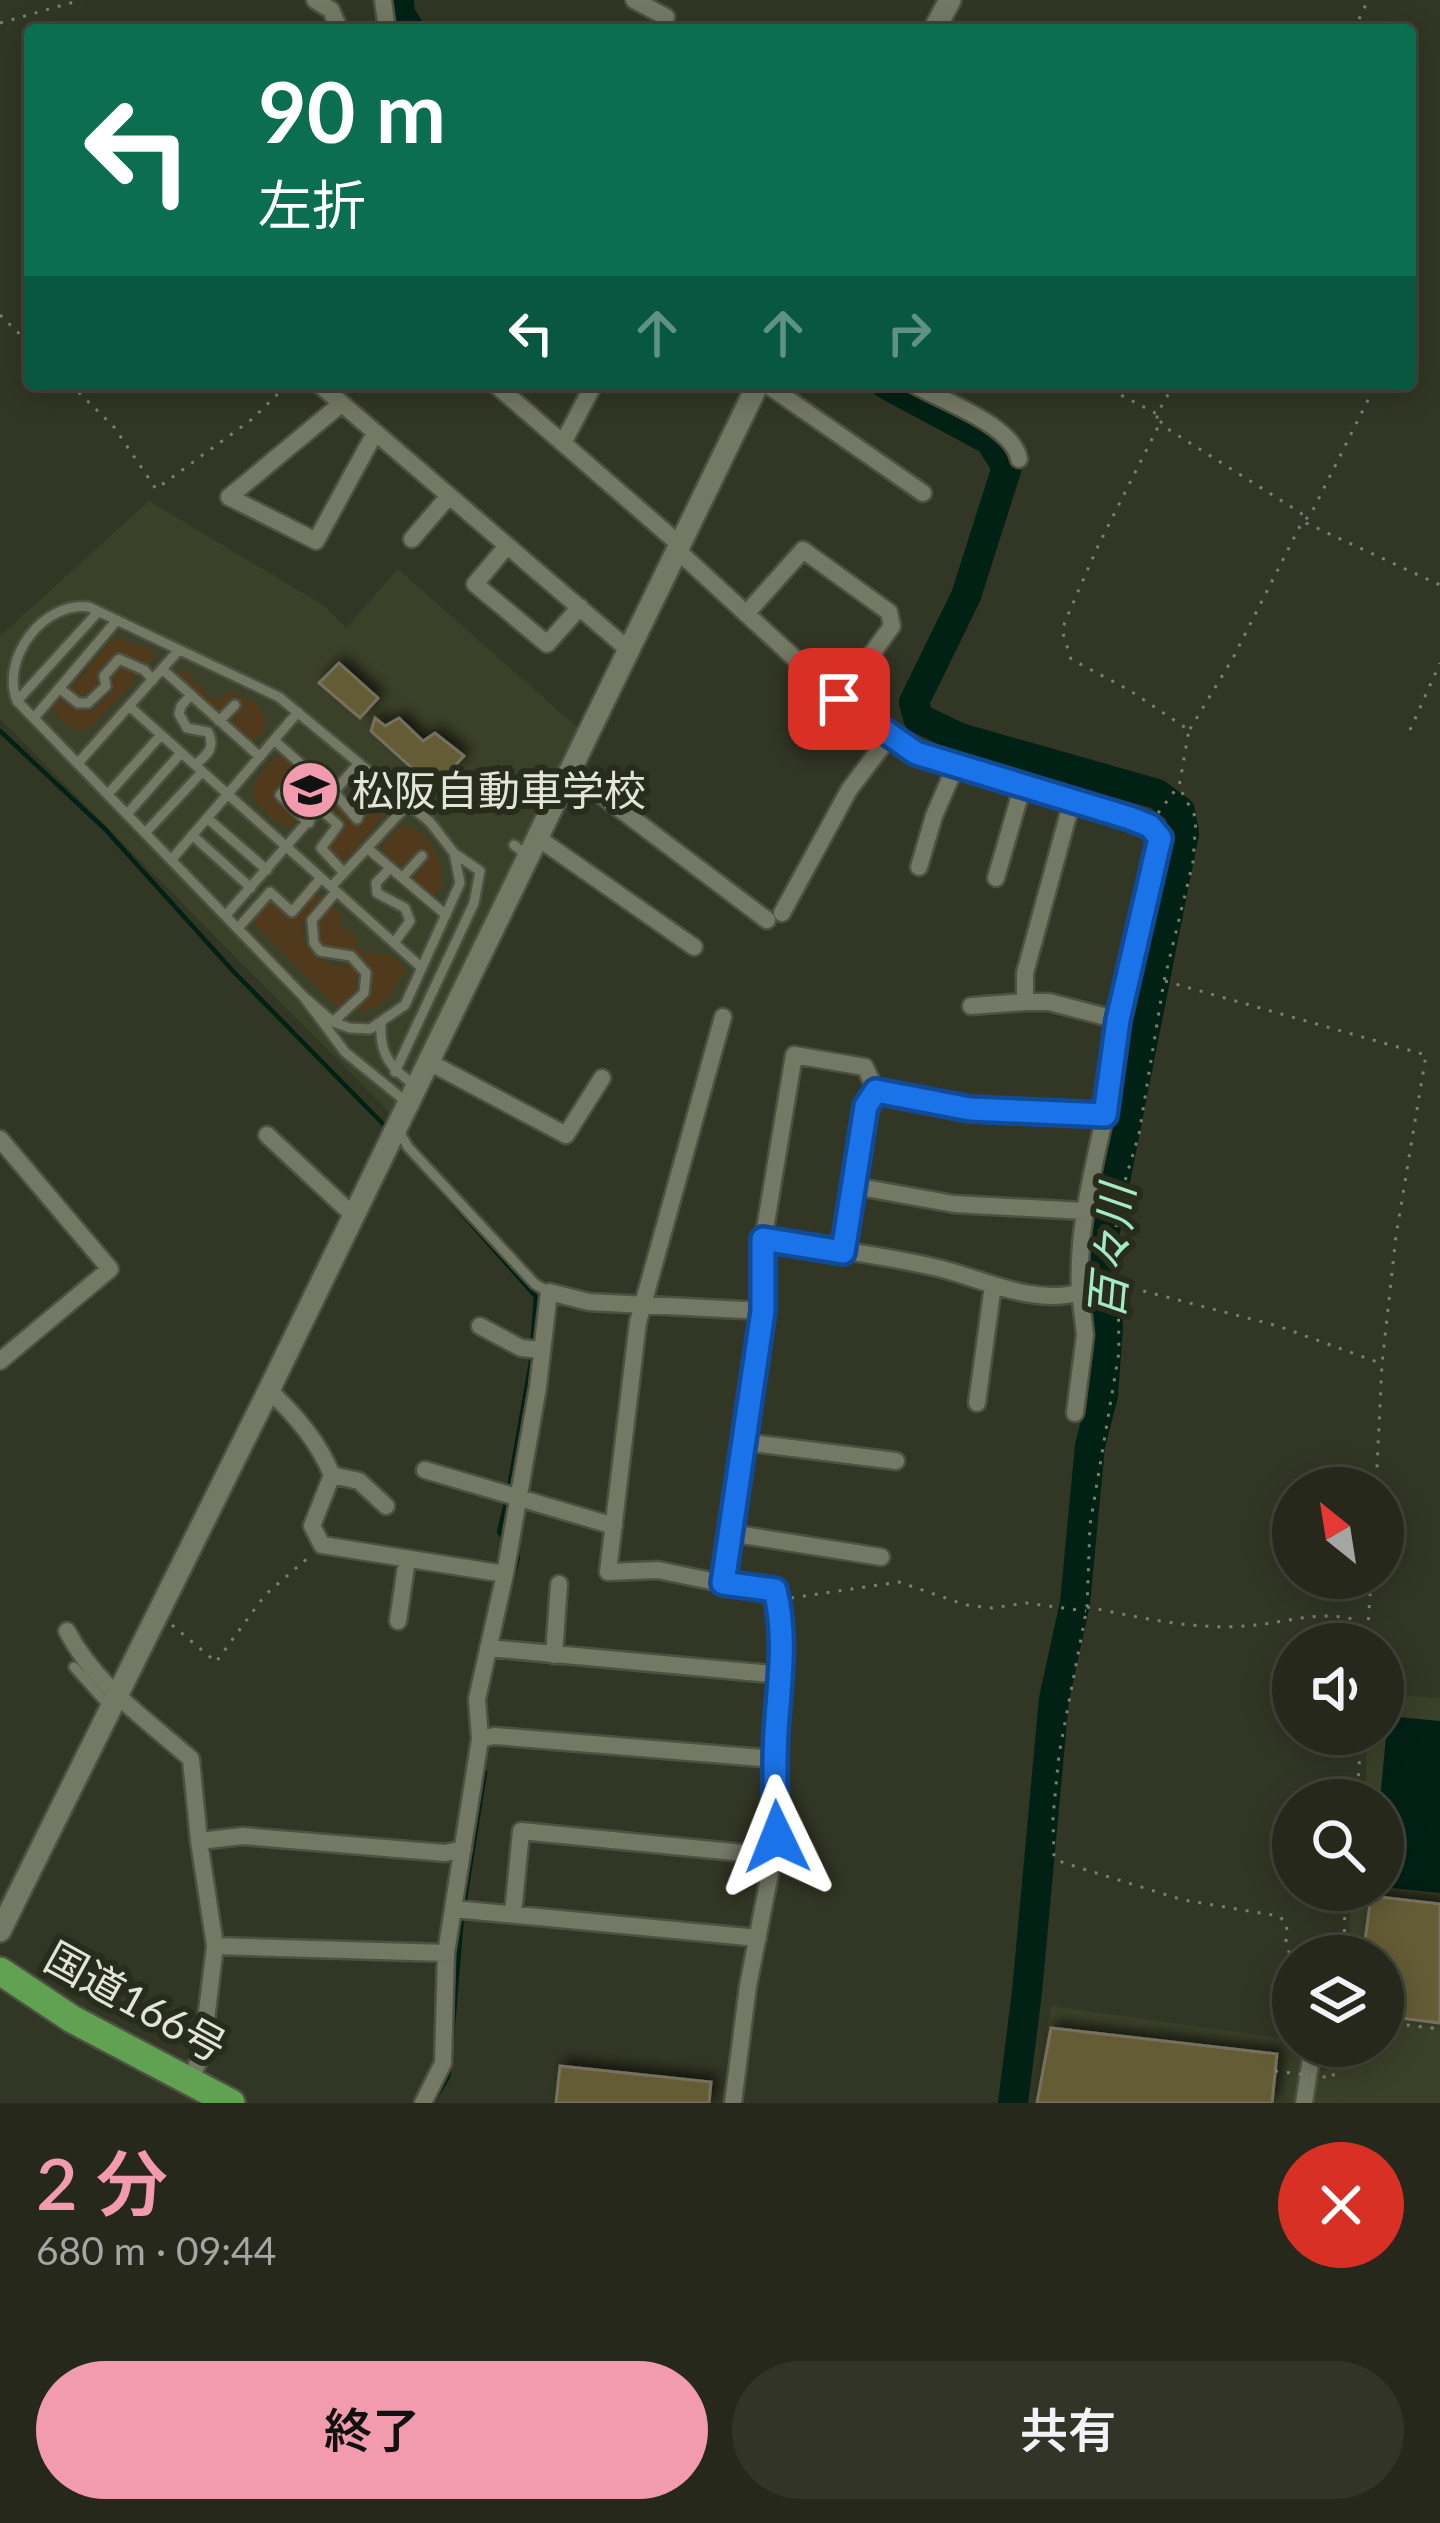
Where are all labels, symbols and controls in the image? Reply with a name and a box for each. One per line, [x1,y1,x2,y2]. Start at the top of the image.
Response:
text: 90 m [258,60,446,161]
icon: left [60,72,216,228]
text: 左折 [258,172,366,237]
icon: left [498,300,564,366]
icon: ahead [624,300,690,366]
icon: ahead [750,300,816,366]
icon: right [876,300,942,366]
pin [788,648,890,750]
icon: arrive [806,666,872,732]
school or university icon: 松阪自動車学校 [279,759,341,821]
place label: 松阪自動車学校 [352,765,646,815]
water label: 百々川 [1078,1178,1144,1322]
north arrow [1272,1467,1404,1599]
map controls [1272,1467,1404,2067]
button: sound [1272,1623,1404,1755]
position arrow [714,1774,840,1900]
button: search [1272,1779,1404,1911]
street label: 国道166号 [37,1931,235,2071]
button: layers [1272,1935,1404,2067]
text: 2 分 [36,2139,168,2225]
button: close [1278,2142,1404,2268]
text: 680 m · 09:44 [36,2227,276,2273]
button: 終了 [36,2361,708,2499]
button: 共有 [732,2361,1404,2499]

